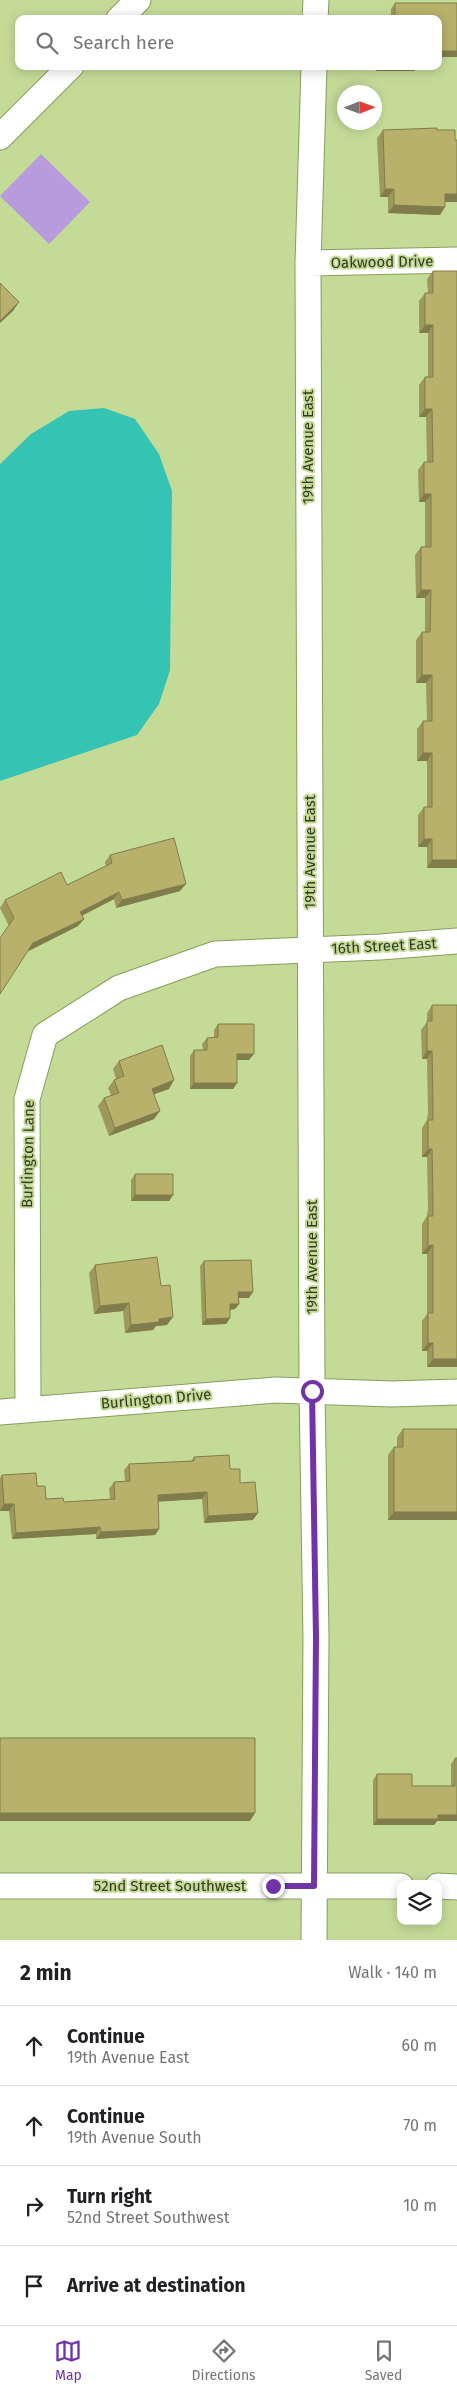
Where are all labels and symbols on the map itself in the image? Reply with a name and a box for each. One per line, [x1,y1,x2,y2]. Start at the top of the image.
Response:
north arrow [337,85,382,130]
street label: Oakwood Drive [331,252,433,272]
street label: 19th Avenue East [299,389,317,504]
street label: 19th Avenue East [301,794,319,909]
street label: 16th Street East [331,934,438,958]
street label: Burlington Lane [18,1100,38,1208]
street label: 19th Avenue East [303,1199,321,1314]
route start [301,1380,324,1403]
street label: Burlington Drive [100,1385,212,1413]
route end [262,1875,285,1898]
street label: 52nd Street Southwest [94,1877,247,1895]

